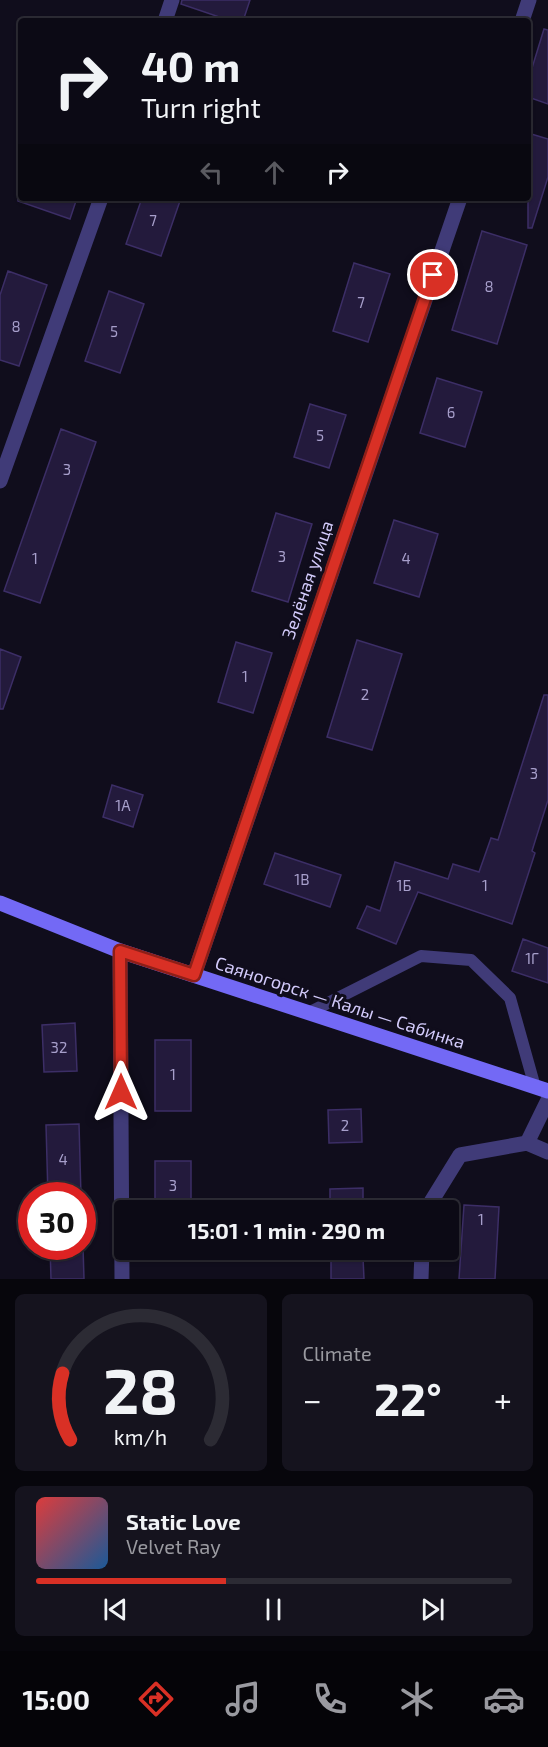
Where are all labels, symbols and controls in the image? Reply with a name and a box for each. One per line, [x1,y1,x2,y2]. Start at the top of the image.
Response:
text: 40 m [141,40,240,90]
icon: right [42,42,120,120]
text: Turn right [141,91,261,123]
icon: left [195,156,228,189]
icon: ahead [258,156,291,189]
icon: right [321,156,354,189]
house number: 7 [149,211,157,229]
pin [407,249,458,300]
icon: arrive [416,258,449,291]
house number: 8 [484,277,494,295]
house number: 7 [357,293,365,311]
house number: 8 [11,317,21,335]
house number: 5 [110,322,118,340]
house number: 6 [447,403,455,421]
house number: 5 [316,426,324,444]
house number: 3 [63,460,71,478]
street label: Зелёная улица [276,518,338,642]
house number: 3 [278,547,286,565]
house number: 1 [32,549,38,567]
house number: 4 [401,549,411,567]
house number: 1 [242,667,248,685]
house number: 2 [361,685,369,703]
house number: 3 [530,764,538,782]
house number: 1А [115,796,131,814]
house number: 1В [294,870,310,888]
house number: 1Б [397,876,411,894]
house number: 1 [482,876,488,894]
house number: 1Г [525,949,539,967]
street label: Саяногорск — Калы — Сабинка [213,951,468,1053]
house number: 32 [51,1038,67,1056]
position arrow [89,1060,153,1124]
house number: 1 [170,1065,176,1083]
house number: 2 [341,1116,349,1134]
house number: 4 [58,1150,68,1168]
house number: 3 [169,1176,177,1194]
speed limit sign: 30 [18,1182,96,1260]
house number: 1 [478,1210,484,1228]
text: 15:01 · 1 min · 290 m [188,1217,385,1243]
text: Climate [303,1341,372,1365]
text: 28 [103,1352,178,1427]
text: 22° [374,1371,442,1425]
text: − [303,1379,322,1419]
text: + [494,1379,512,1419]
text: km/h [114,1424,167,1449]
text: Static Love [126,1508,241,1534]
text: Velvet Ray [126,1534,221,1558]
icon: previous [99,1593,132,1626]
icon: pause [257,1593,290,1626]
icon: next [416,1593,449,1626]
icon: directions [135,1678,177,1720]
icon: music [222,1678,264,1720]
icon: phone [309,1678,351,1720]
icon: climate [396,1678,438,1720]
icon: car [483,1678,525,1720]
text: 15:00 [23,1683,90,1715]

